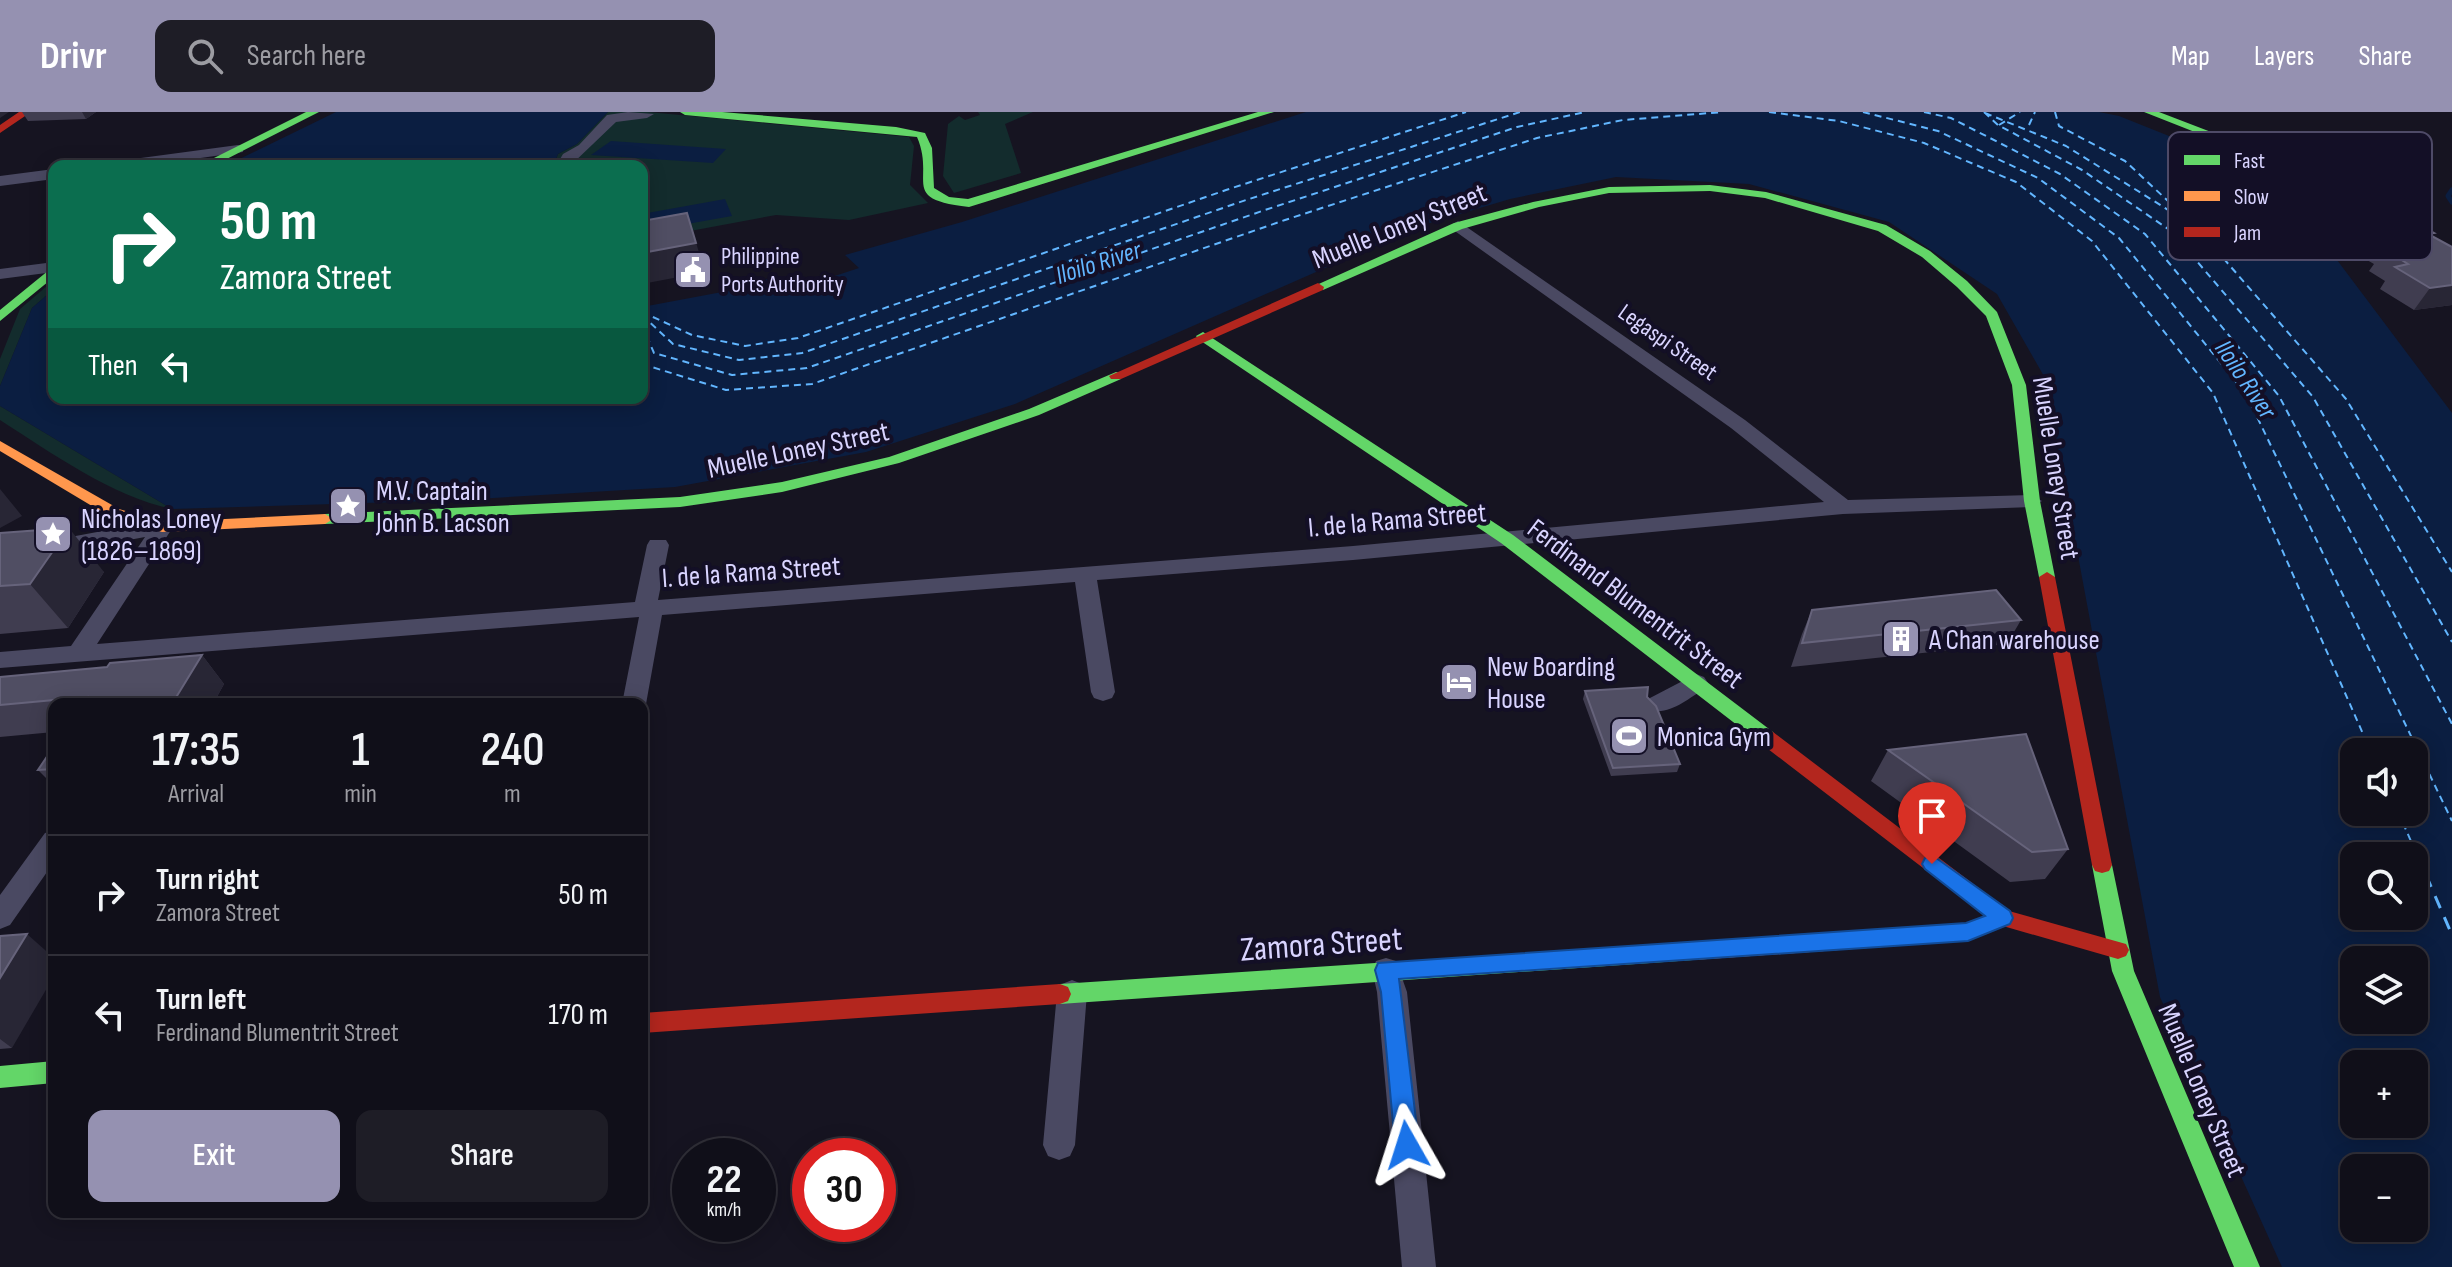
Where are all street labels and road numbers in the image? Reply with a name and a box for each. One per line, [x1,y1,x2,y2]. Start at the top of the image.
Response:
street label: Muelle Loney Street [1308,176,1491,276]
street label: Legaspi Street [1613,298,1723,387]
street label: Muelle Loney Street [2025,374,2086,562]
street label: Muelle Loney Street [705,415,892,486]
street label: I. de la Rama Street [1307,496,1488,545]
street label: Ferdinand Blumentrit Street [1521,512,1749,696]
street label: I. de la Rama Street [661,550,841,595]
street label: Zamora Street [1239,918,1403,971]
street label: Muelle Loney Street [2150,999,2253,1182]

